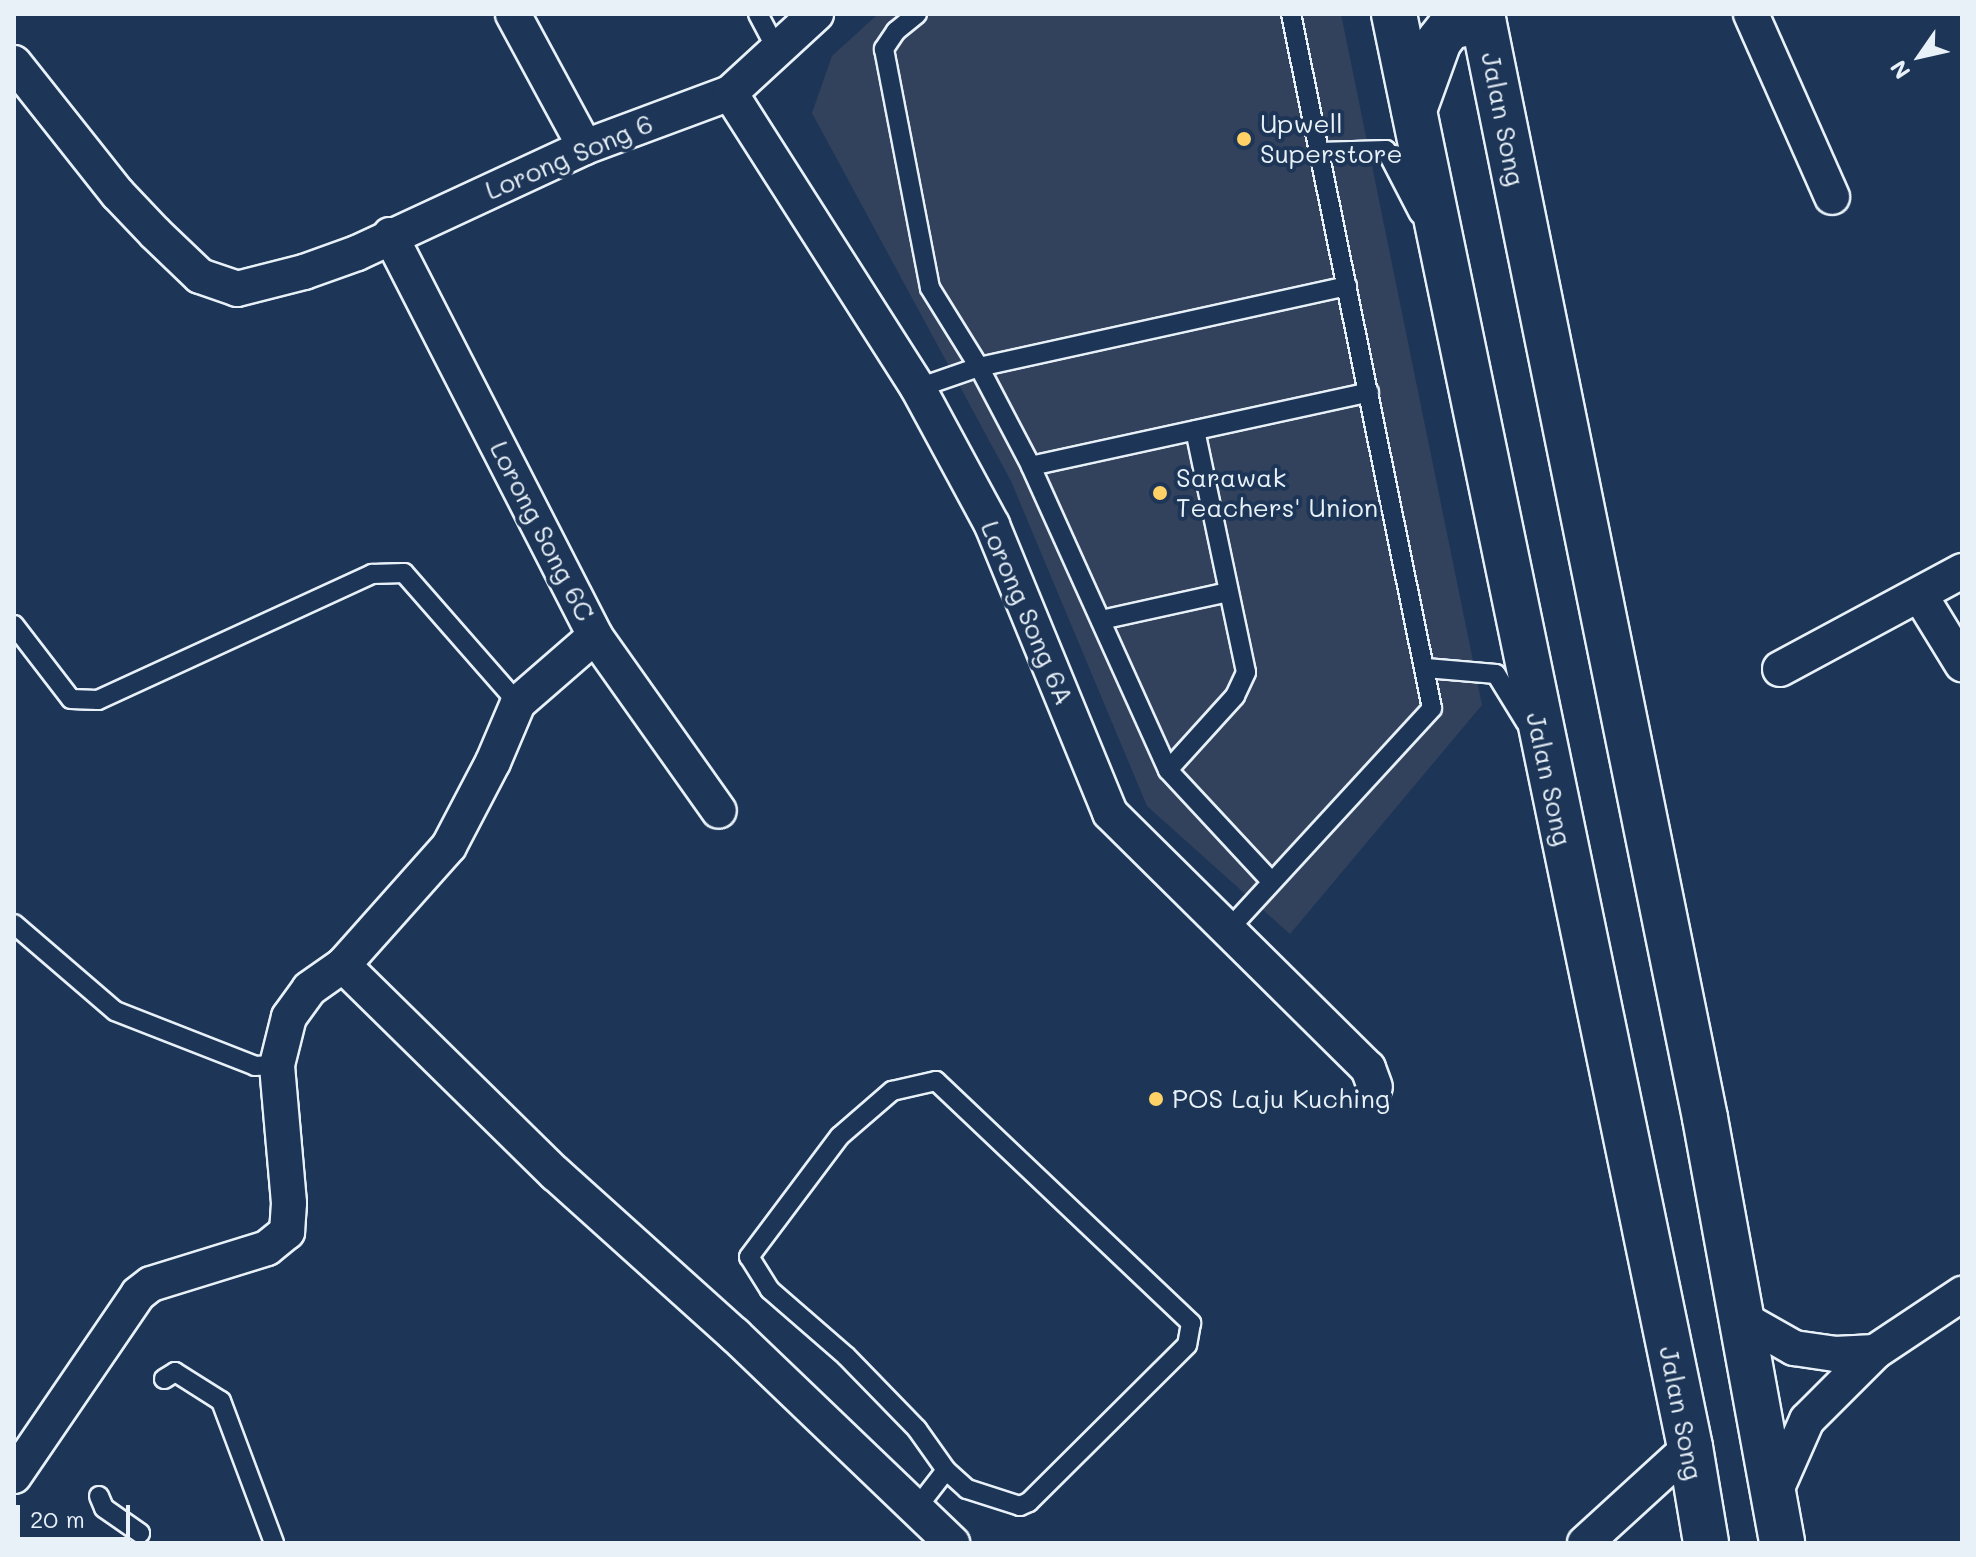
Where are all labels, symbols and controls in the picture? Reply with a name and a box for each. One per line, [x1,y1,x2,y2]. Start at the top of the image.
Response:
north arrow [1880,16,1960,96]
street label: Jalan Song [1475,50,1531,188]
text: N [1883,55,1916,85]
street label: Lorong Song 6 [481,108,657,206]
place label: Upwell Superstore [1260,108,1403,170]
marker: Upwell Superstore [1235,130,1253,148]
street label: Lorong Song 6C [483,436,601,626]
place label: Sarawak Teachers' Union [1176,462,1378,524]
marker: Sarawak Teachers' Union [1151,484,1169,502]
street label: Lorong Song 6A [974,516,1080,710]
street label: Jalan Song [1520,710,1578,848]
place label: POS Laju Kuching [1172,1083,1390,1115]
marker: POS Laju Kuching [1147,1090,1165,1108]
street label: Jalan Song [1653,1344,1709,1482]
scale bar [20,1489,134,1539]
text: 20 m [30,1503,85,1534]

